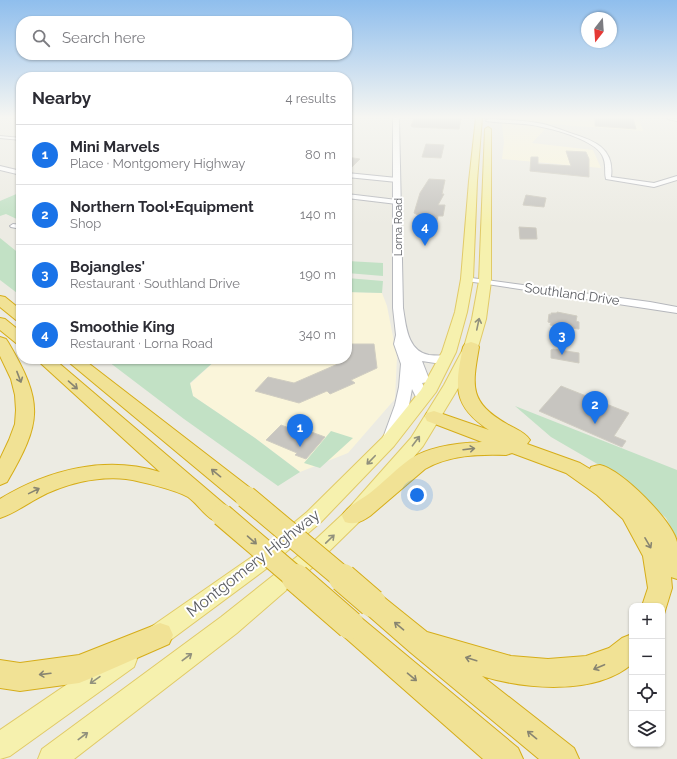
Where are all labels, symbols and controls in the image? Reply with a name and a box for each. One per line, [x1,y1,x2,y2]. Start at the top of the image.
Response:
north arrow [581,12,617,48]
search box [16,16,352,60]
icon: search [30,27,52,49]
text: Search here [62,29,145,47]
text: Nearby [32,88,91,108]
text: 4 results [285,91,336,106]
text: Mini Marvels [70,138,160,156]
text: 1 [42,147,48,162]
text: 80 m [305,147,336,162]
text: Place · Montgomery Highway [70,156,245,171]
text: Northern Tool+Equipment [70,198,254,216]
street label: Lorna Road [392,198,405,256]
text: 2 [41,207,49,222]
text: 140 m [300,207,336,222]
pin: 4 [412,213,438,246]
text: Shop [70,216,101,231]
text: Bojangles' [70,258,145,276]
text: 3 [41,267,49,282]
text: 190 m [300,267,336,282]
text: Restaurant · Southland Drive [70,276,240,291]
street label: Southland Drive [523,280,621,308]
text: Smoothie King [70,318,175,336]
one-way arrow [474,318,482,331]
pin: 3 [549,322,575,355]
text: 4 [41,327,49,342]
text: 340 m [299,327,336,342]
text: Restaurant · Lorna Road [70,336,213,351]
one-way arrow [15,370,23,382]
one-way arrow [68,380,79,389]
pin: 2 [582,391,608,424]
pin: 1 [287,414,313,447]
one-way arrow [412,436,420,447]
one-way arrow [462,445,475,453]
one-way arrow [366,455,376,465]
one-way arrow [210,468,221,477]
your location [407,485,427,505]
one-way arrow [27,487,39,494]
street label: Montgomery Highway [183,505,324,621]
one-way arrow [325,534,335,543]
one-way arrow [246,536,257,545]
one-way arrow [645,537,653,549]
map controls [629,603,665,747]
button: + [629,603,665,639]
one-way arrow [394,621,404,630]
button: − [629,639,665,675]
one-way arrow [182,653,193,662]
one-way arrow [465,655,478,662]
one-way arrow [593,663,605,671]
one-way arrow [39,671,52,678]
one-way arrow [406,673,417,682]
button: locate [629,675,665,711]
one-way arrow [89,676,100,684]
button: layers [629,711,665,747]
one-way arrow [527,730,538,739]
one-way arrow [78,731,89,740]

